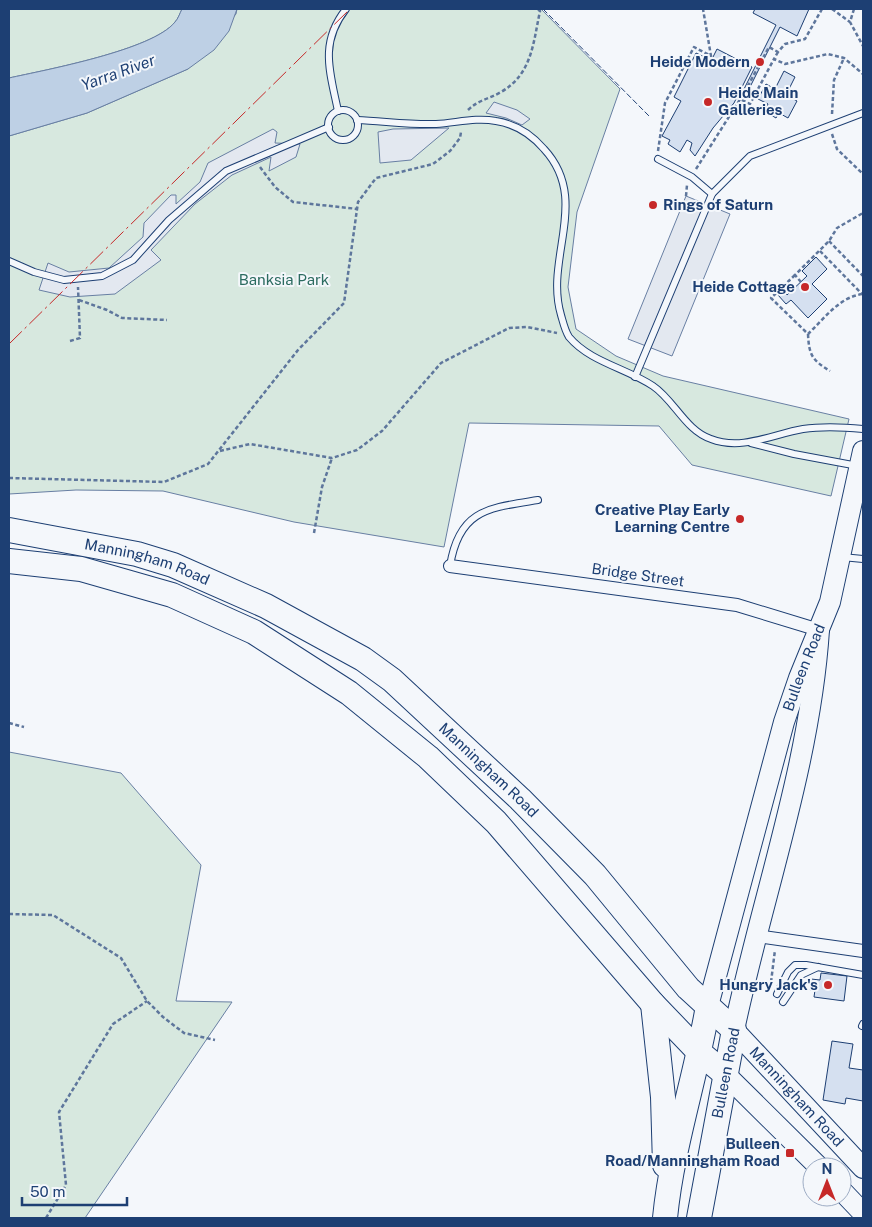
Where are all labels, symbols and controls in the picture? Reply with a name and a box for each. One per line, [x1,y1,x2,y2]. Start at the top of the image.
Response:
water label: Yarra River [79,50,159,95]
place label: Heide Modern [650,53,750,70]
marker: Heide Modern [754,56,766,68]
place label: Heide Main Galleries [718,84,798,118]
marker: Heide Main Galleries [702,96,714,108]
place label: Rings of Saturn [663,196,773,213]
marker: Rings of Saturn [647,199,659,211]
park label: Banksia Park [239,271,329,288]
place label: Heide Cottage [692,278,795,295]
marker: Heide Cottage [799,281,811,293]
place label: Creative Play Early Learning Centre [595,501,731,535]
marker: Creative Play Early Learning Centre [734,513,746,525]
street label: Manningham Road [83,535,212,588]
street label: Bridge Street [591,560,686,589]
street label: Bulleen Road [779,621,828,713]
street label: Manningham Road [436,719,542,820]
place label: Hungry Jack's [719,976,818,993]
marker: Hungry Jack's [822,979,834,991]
street label: Bulleen Road [708,1026,743,1120]
street label: Manningham Road [746,1043,847,1150]
place label: Bulleen Road/Manningham Road [605,1135,780,1169]
marker: Bulleen Road/Manningham Road [784,1147,796,1159]
north arrow [802,1157,852,1207]
text: N [822,1161,832,1177]
scale bar [22,1174,128,1206]
text: 50 m [30,1183,65,1200]

